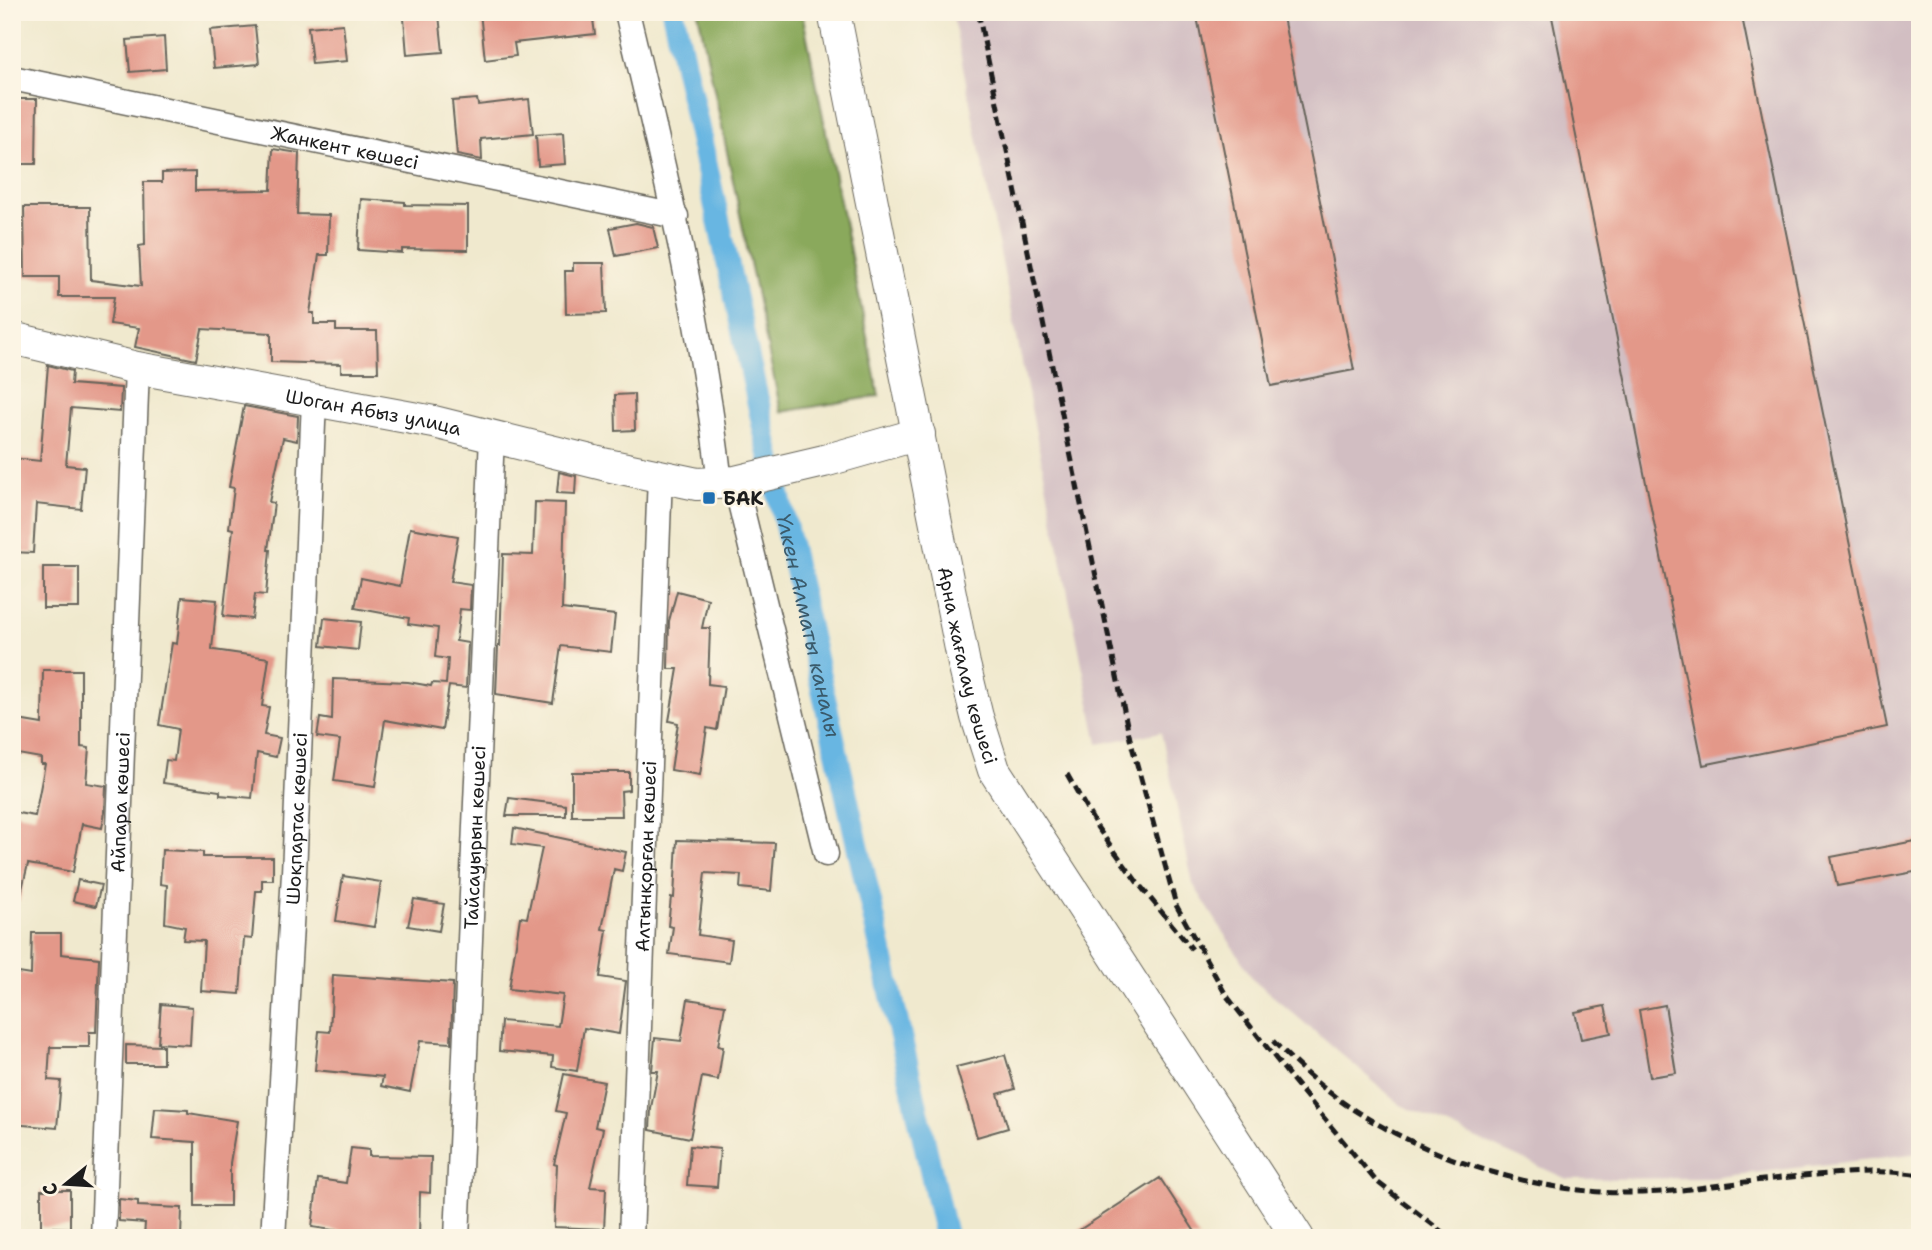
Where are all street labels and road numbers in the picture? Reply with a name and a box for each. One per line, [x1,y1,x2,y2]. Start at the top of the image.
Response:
street label: Жанкент көшесі [269,120,421,175]
street label: Шоган Абыз улица [283,383,464,441]
street label: Арна жағалау көшесі [932,564,1004,767]
street label: Айпара көшесі [105,731,135,873]
street label: Шоқпартас көшесі [280,732,312,906]
street label: Тайсауырын көшесі [458,745,491,930]
street label: Алтынқорған көшесі [629,760,662,952]

